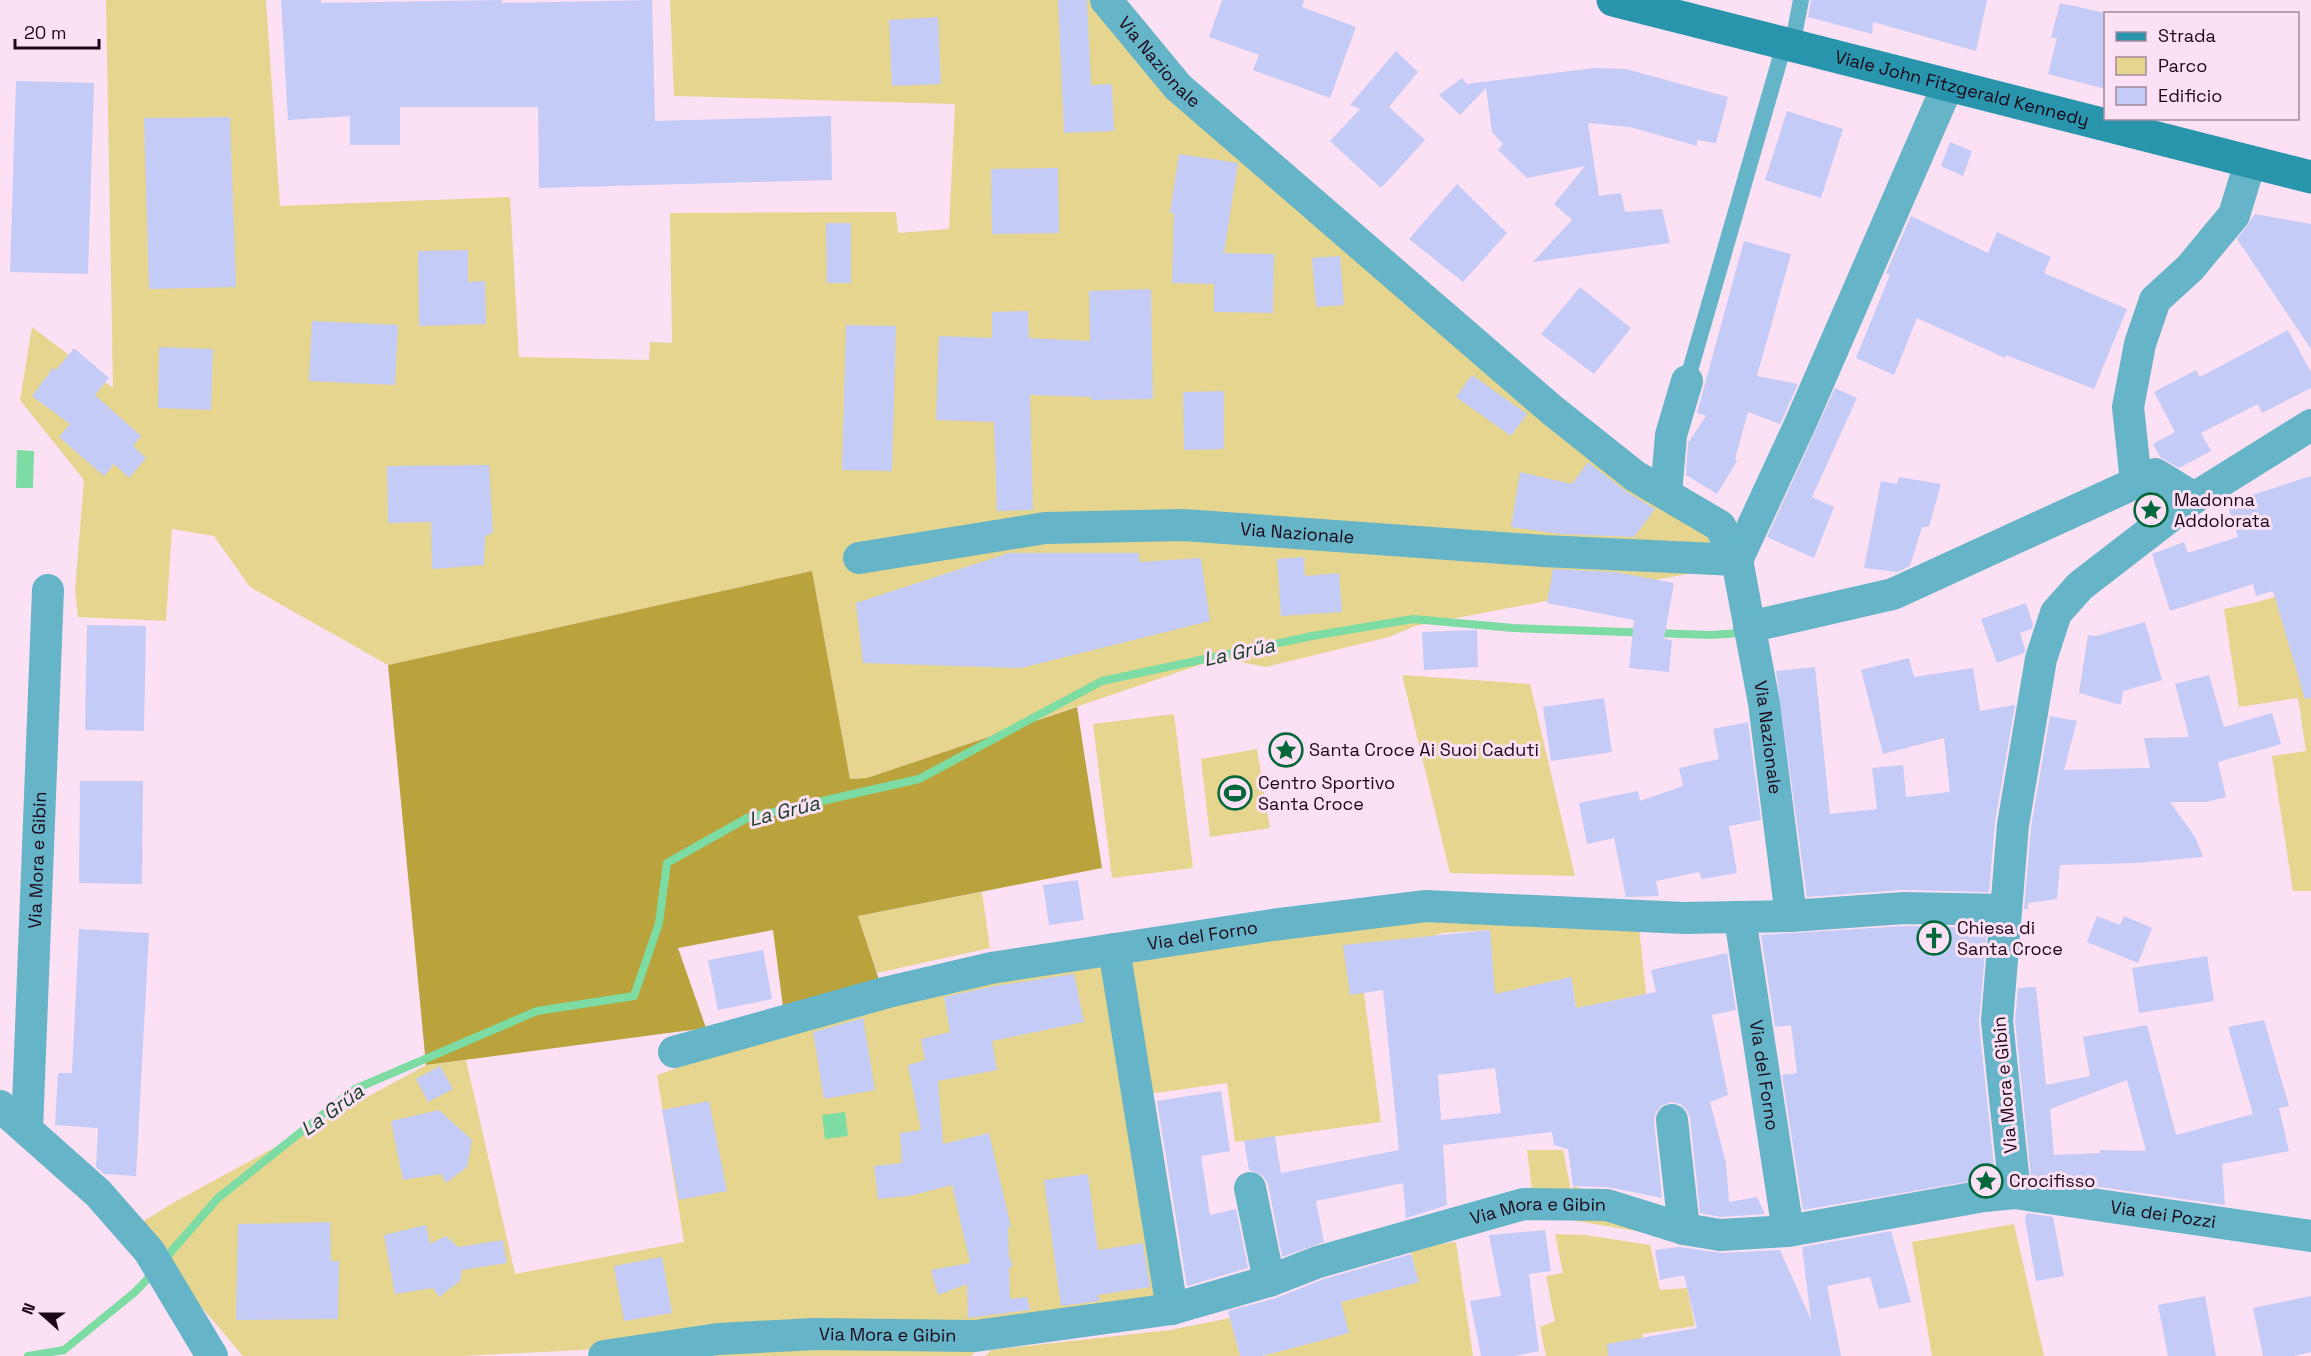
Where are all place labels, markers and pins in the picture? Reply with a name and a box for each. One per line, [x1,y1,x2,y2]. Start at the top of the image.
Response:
place label: Madonna Addolorata [2174,488,2270,532]
place icon: Madonna Addolorata [2133,492,2169,528]
place icon: Santa Croce Ai Suoi Caduti [1268,732,1304,768]
place label: Santa Croce Ai Suoi Caduti [1309,738,1539,761]
place label: Centro Sportivo Santa Croce [1258,771,1395,815]
sports icon: Centro Sportivo Santa Croce [1217,775,1253,811]
place label: Chiesa di Santa Croce [1957,916,2063,960]
church icon: Chiesa di Santa Croce [1916,920,1952,956]
place icon: Crocifisso [1968,1163,2004,1199]
place label: Crocifisso [2009,1169,2095,1192]

